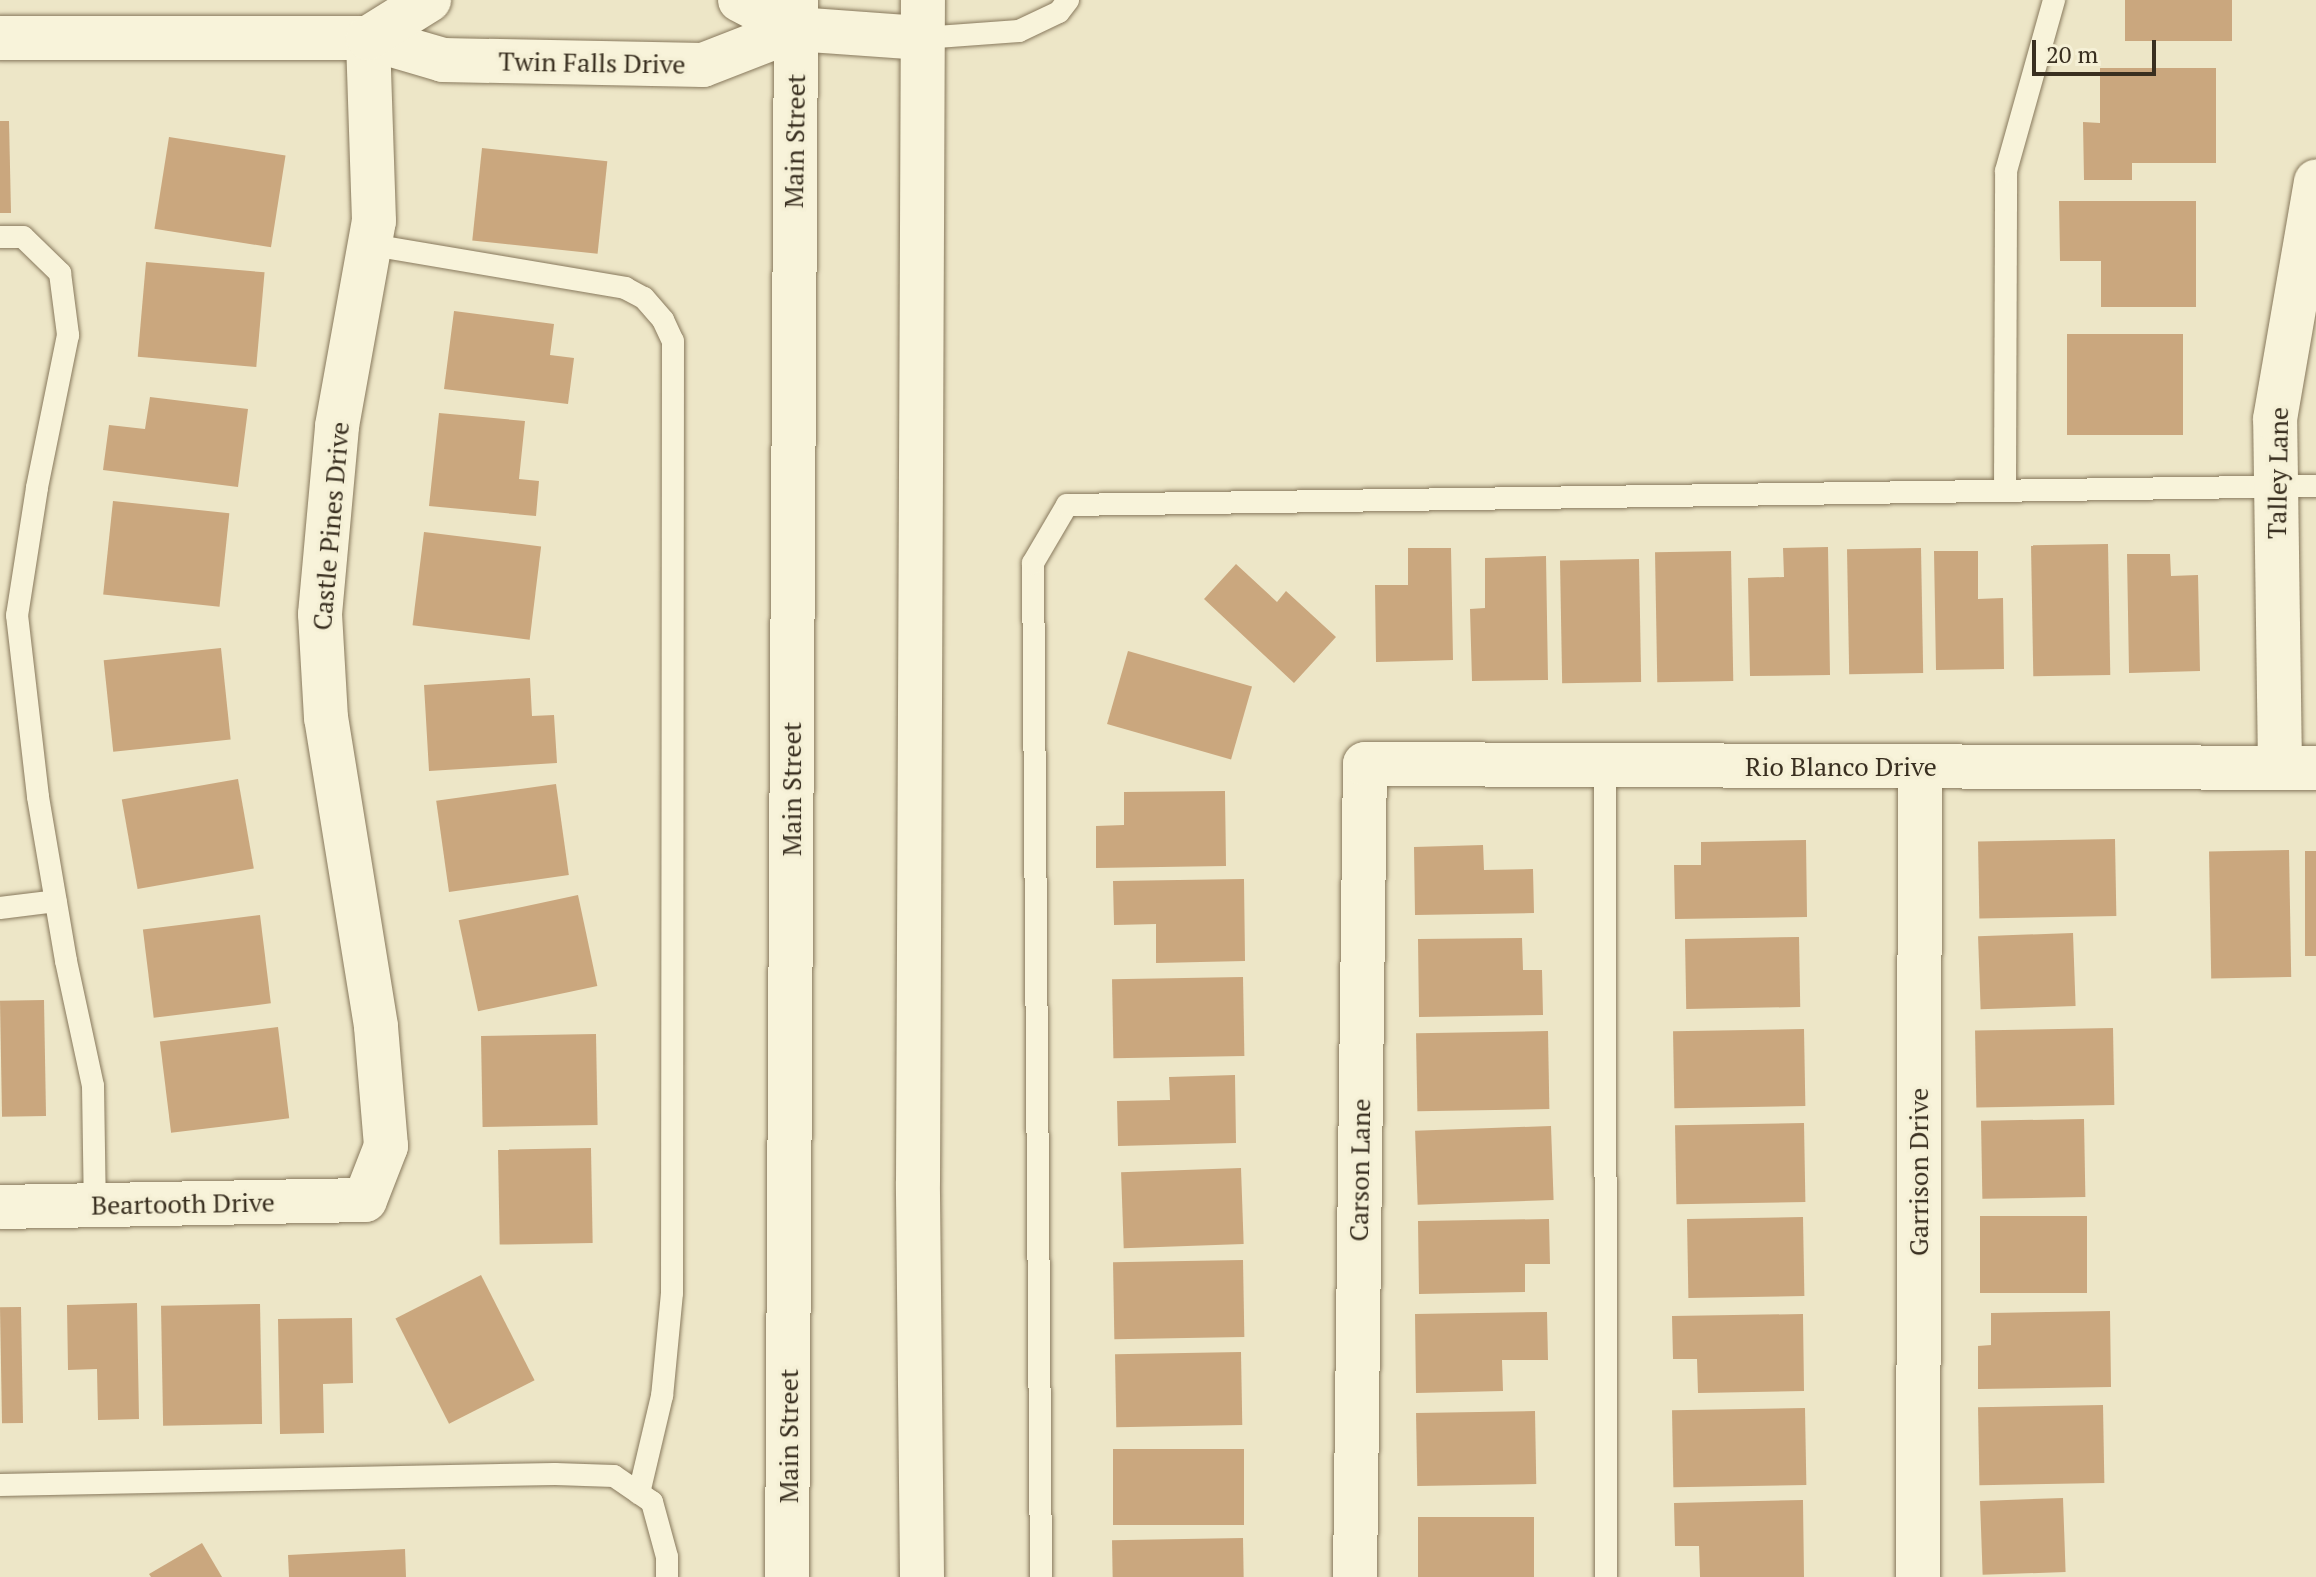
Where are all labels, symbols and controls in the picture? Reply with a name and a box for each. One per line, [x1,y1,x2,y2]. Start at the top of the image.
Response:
scale bar [2036,24,2160,74]
text: 20 m [2046,38,2098,70]
street label: Twin Falls Drive [498,46,686,80]
street label: Main Street [778,73,812,209]
street label: Talley Lane [2261,407,2295,539]
street label: Castle Pines Drive [306,420,356,632]
street label: Main Street [776,722,808,856]
street label: Rio Blanco Drive [1745,751,1937,783]
street label: Garrison Drive [1903,1088,1935,1256]
street label: Carson Lane [1343,1098,1377,1242]
street label: Beartooth Drive [91,1187,275,1221]
street label: Main Street [773,1369,805,1503]

